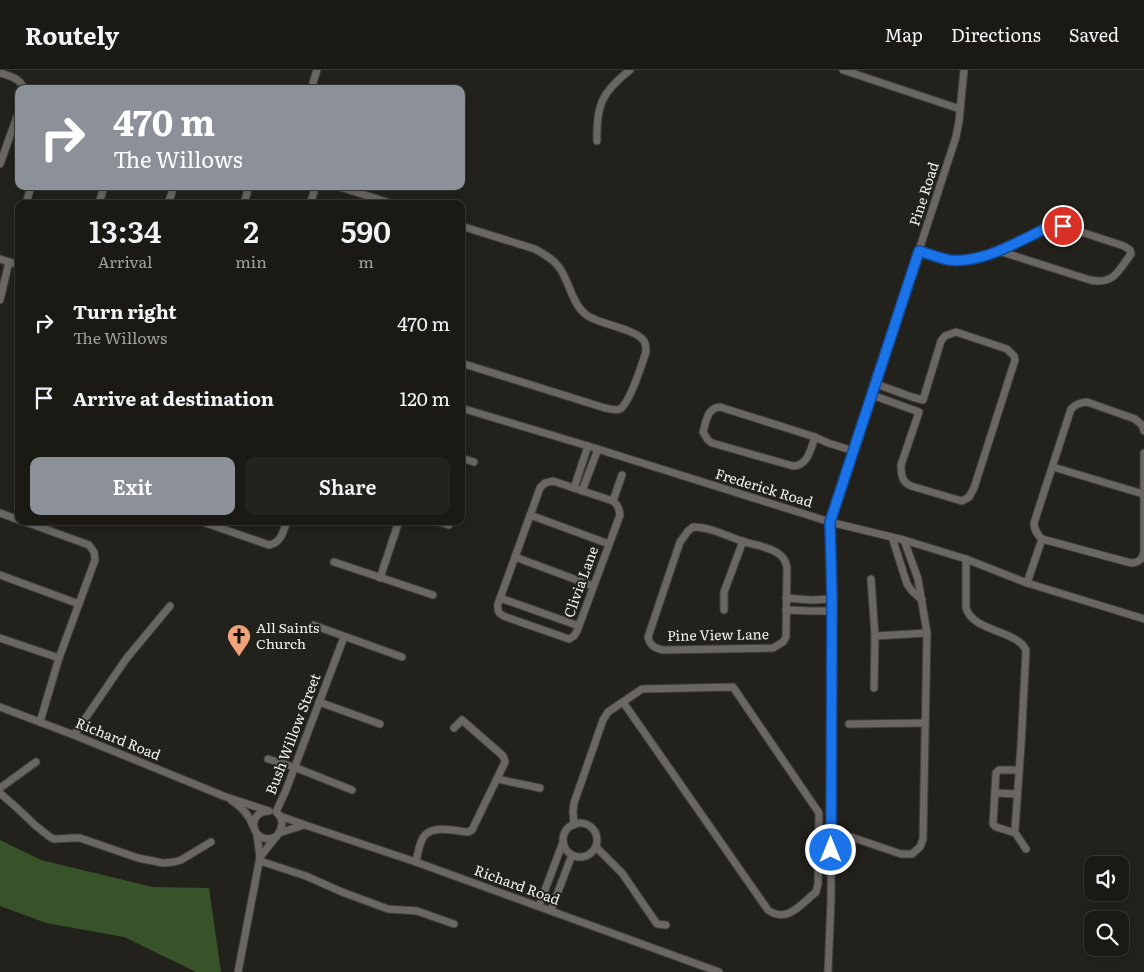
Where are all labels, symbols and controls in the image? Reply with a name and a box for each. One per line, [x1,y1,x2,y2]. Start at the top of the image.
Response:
text: Routely [25,17,119,52]
text: Map [885,21,923,48]
text: Directions [951,21,1041,48]
text: Saved [1069,21,1119,48]
text: 470 m [113,95,215,147]
icon: right [30,105,95,170]
text: The Willows [113,142,243,175]
street label: Pine Road [903,159,943,228]
pin [1042,205,1084,247]
text: 13:34 [89,208,161,252]
text: 2 [243,208,259,252]
text: 590 [341,208,391,252]
icon: arrive [1049,212,1077,240]
text: Arrival [98,249,152,273]
text: min [235,249,267,273]
text: m [358,249,374,273]
text: Turn right [73,297,177,325]
icon: right [30,309,58,337]
text: 470 m [397,309,450,337]
text: The Willows [73,325,167,349]
icon: arrive [30,384,58,412]
text: Arrive at destination [73,384,274,412]
text: 120 m [399,384,450,412]
button: Exit [30,457,235,515]
button: Share [245,457,450,515]
street label: Frederick Road [713,463,816,512]
street label: Clivia Lane [558,543,602,620]
place label: All Saints Church [256,617,319,653]
church icon: All Saints Church [226,623,252,657]
street label: Pine View Lane [667,623,769,645]
street label: Bush Willow Street [260,670,325,797]
street label: Richard Road [73,712,164,764]
position arrow [804,823,856,875]
map controls [1084,856,1129,956]
button: sound [1084,856,1129,901]
street label: Richard Road [472,859,564,909]
button: search [1084,911,1129,956]

